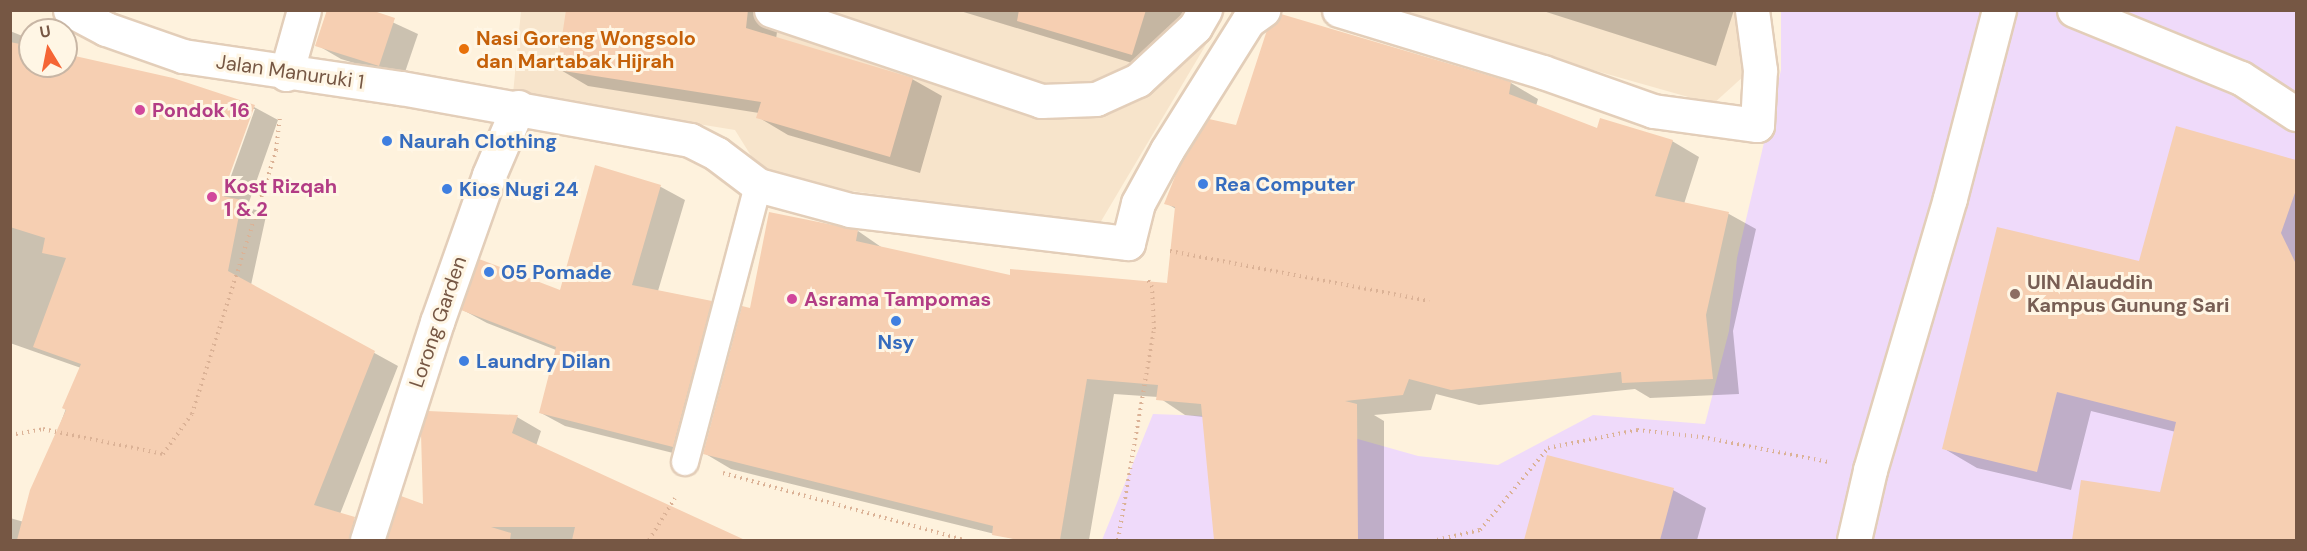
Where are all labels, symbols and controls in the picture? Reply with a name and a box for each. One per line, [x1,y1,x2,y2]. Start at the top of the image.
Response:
north arrow [18,18,78,78]
text: U [38,20,52,43]
place label: Nasi Goreng Wongsolo dan Martabak Hijrah [476,26,696,73]
marker: Nasi Goreng Wongsolo dan Martabak Hijrah [457,42,471,56]
street label: Jalan Manuruki 1 [215,50,365,94]
place label: Pondok 16 [152,98,250,122]
marker: Pondok 16 [133,103,147,117]
place label: Naurah Clothing [399,129,557,153]
marker: Naurah Clothing [380,134,394,148]
place label: Rea Computer [1215,172,1355,196]
place label: Kost Rizqah 1 & 2 [224,174,337,221]
place label: Kios Nugi 24 [459,177,578,201]
marker: Rea Computer [1196,177,1210,191]
marker: Kios Nugi 24 [440,182,454,196]
marker: Kost Rizqah 1 & 2 [205,190,219,204]
street label: Lorong Garden [404,253,472,391]
place label: 05 Pomade [501,260,612,284]
marker: 05 Pomade [482,265,496,279]
place label: UIN Alauddin Kampus Gunung Sari [2027,270,2230,317]
place label: Asrama Tampomas [804,287,991,311]
marker: UIN Alauddin Kampus Gunung Sari [2008,287,2022,301]
marker: Asrama Tampomas [785,292,799,306]
marker: Nsy [889,314,903,328]
place label: Nsy [878,330,914,354]
place label: Laundry Dilan [476,349,611,373]
marker: Laundry Dilan [457,354,471,368]

